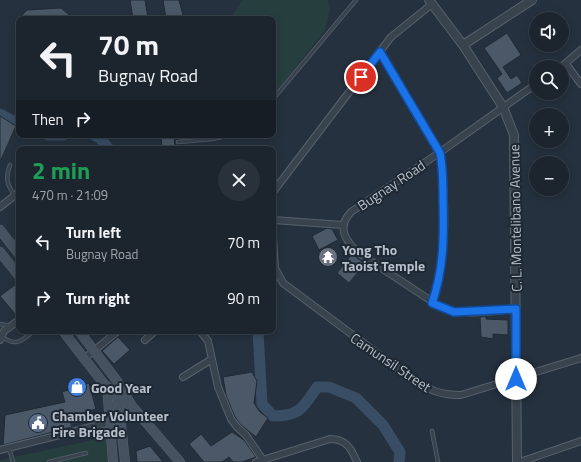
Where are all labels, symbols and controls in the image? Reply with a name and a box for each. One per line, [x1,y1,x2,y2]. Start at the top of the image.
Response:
map controls [529,12,569,196]
button: sound [529,12,569,52]
text: 70 m [98,23,159,66]
icon: left [32,32,84,84]
pin [344,60,378,94]
button: search [529,60,569,100]
text: Bugnay Road [98,62,198,89]
icon: arrive [350,66,372,88]
text: Then [32,108,64,131]
icon: right [72,108,94,130]
button: + [529,108,569,148]
street label: C. L. Montelibano Avenue [503,144,527,292]
text: 2 min [32,152,90,188]
street label: Bugnay Road [353,155,429,215]
button: − [529,156,569,196]
button: close [218,159,260,201]
text: 470 m · 21:09 [32,185,108,205]
text: Turn left [66,221,121,244]
icon: left [32,231,54,253]
text: 70 m [227,231,260,254]
place label: Yong Tho Taoist Temple [342,239,425,276]
text: Bugnay Road [66,244,138,264]
temple icon: Yong Tho Taoist Temple [317,246,339,268]
icon: right [32,287,54,309]
text: Turn right [66,287,130,310]
text: 90 m [227,287,260,310]
street label: Camunsil Street [346,327,436,397]
position arrow [495,358,537,400]
shop icon: Good Year [66,376,88,398]
place label: Good Year [91,377,152,398]
place label: Chamber Volunteer Fire Brigade [52,405,169,442]
public building icon: Chamber Volunteer Fire Brigade [27,412,49,434]

